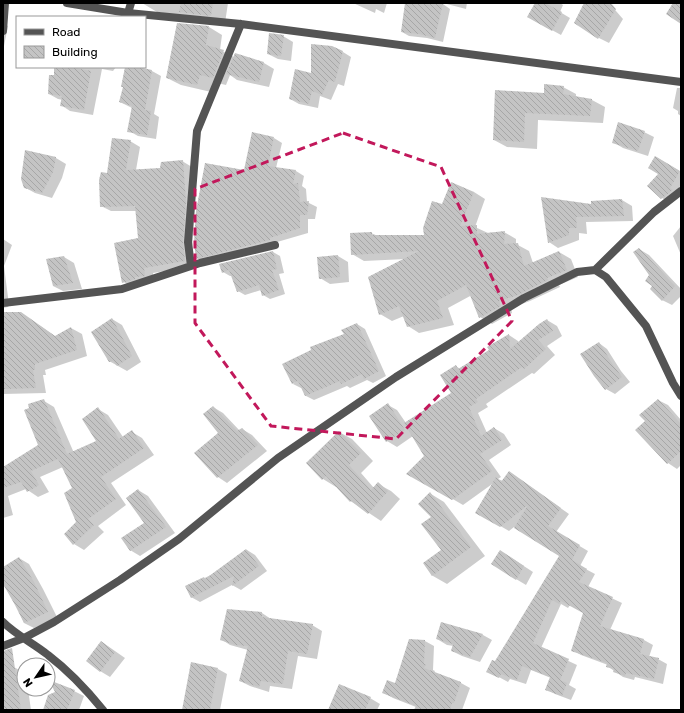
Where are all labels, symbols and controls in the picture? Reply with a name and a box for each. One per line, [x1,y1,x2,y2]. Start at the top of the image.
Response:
legend [16,16,146,68]
text: Road [52,25,80,39]
text: Building [52,45,98,59]
north arrow [16,657,56,697]
text: N [20,675,36,689]

